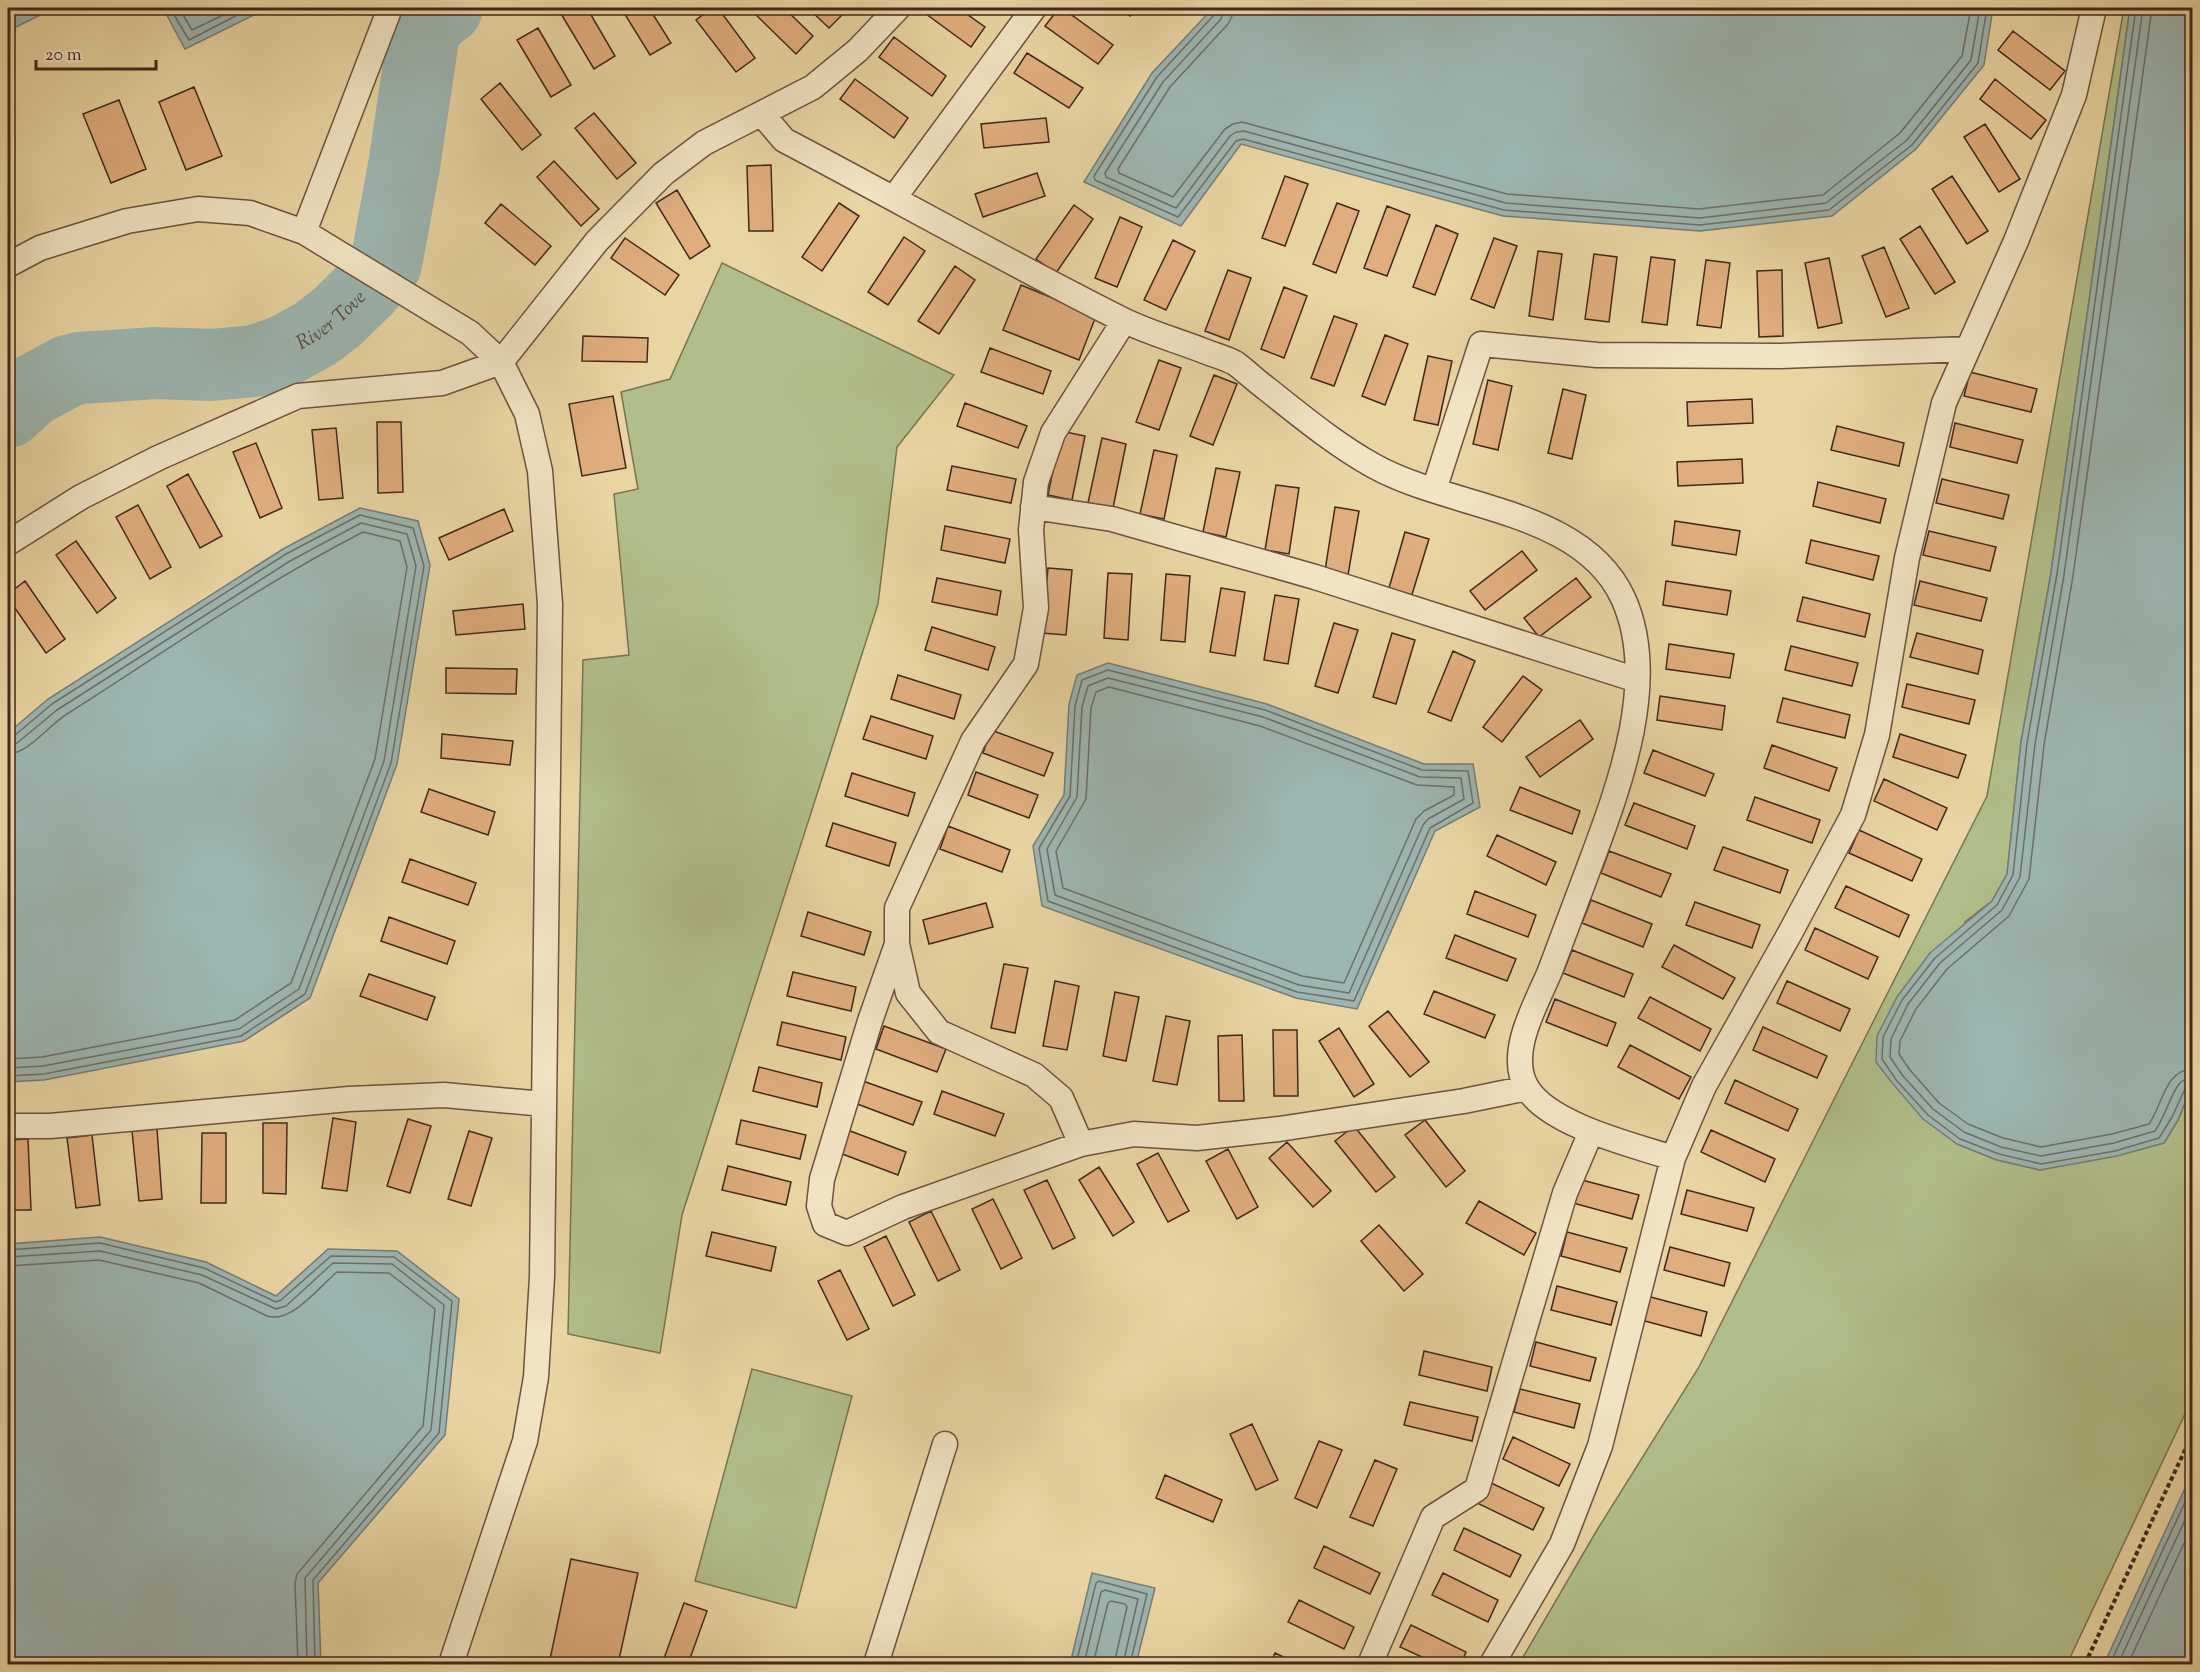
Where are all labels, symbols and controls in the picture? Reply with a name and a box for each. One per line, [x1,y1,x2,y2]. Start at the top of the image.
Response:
scale bar [36,33,156,71]
text: 20 m [45,43,82,69]
water label: River Tove [292,284,374,359]

